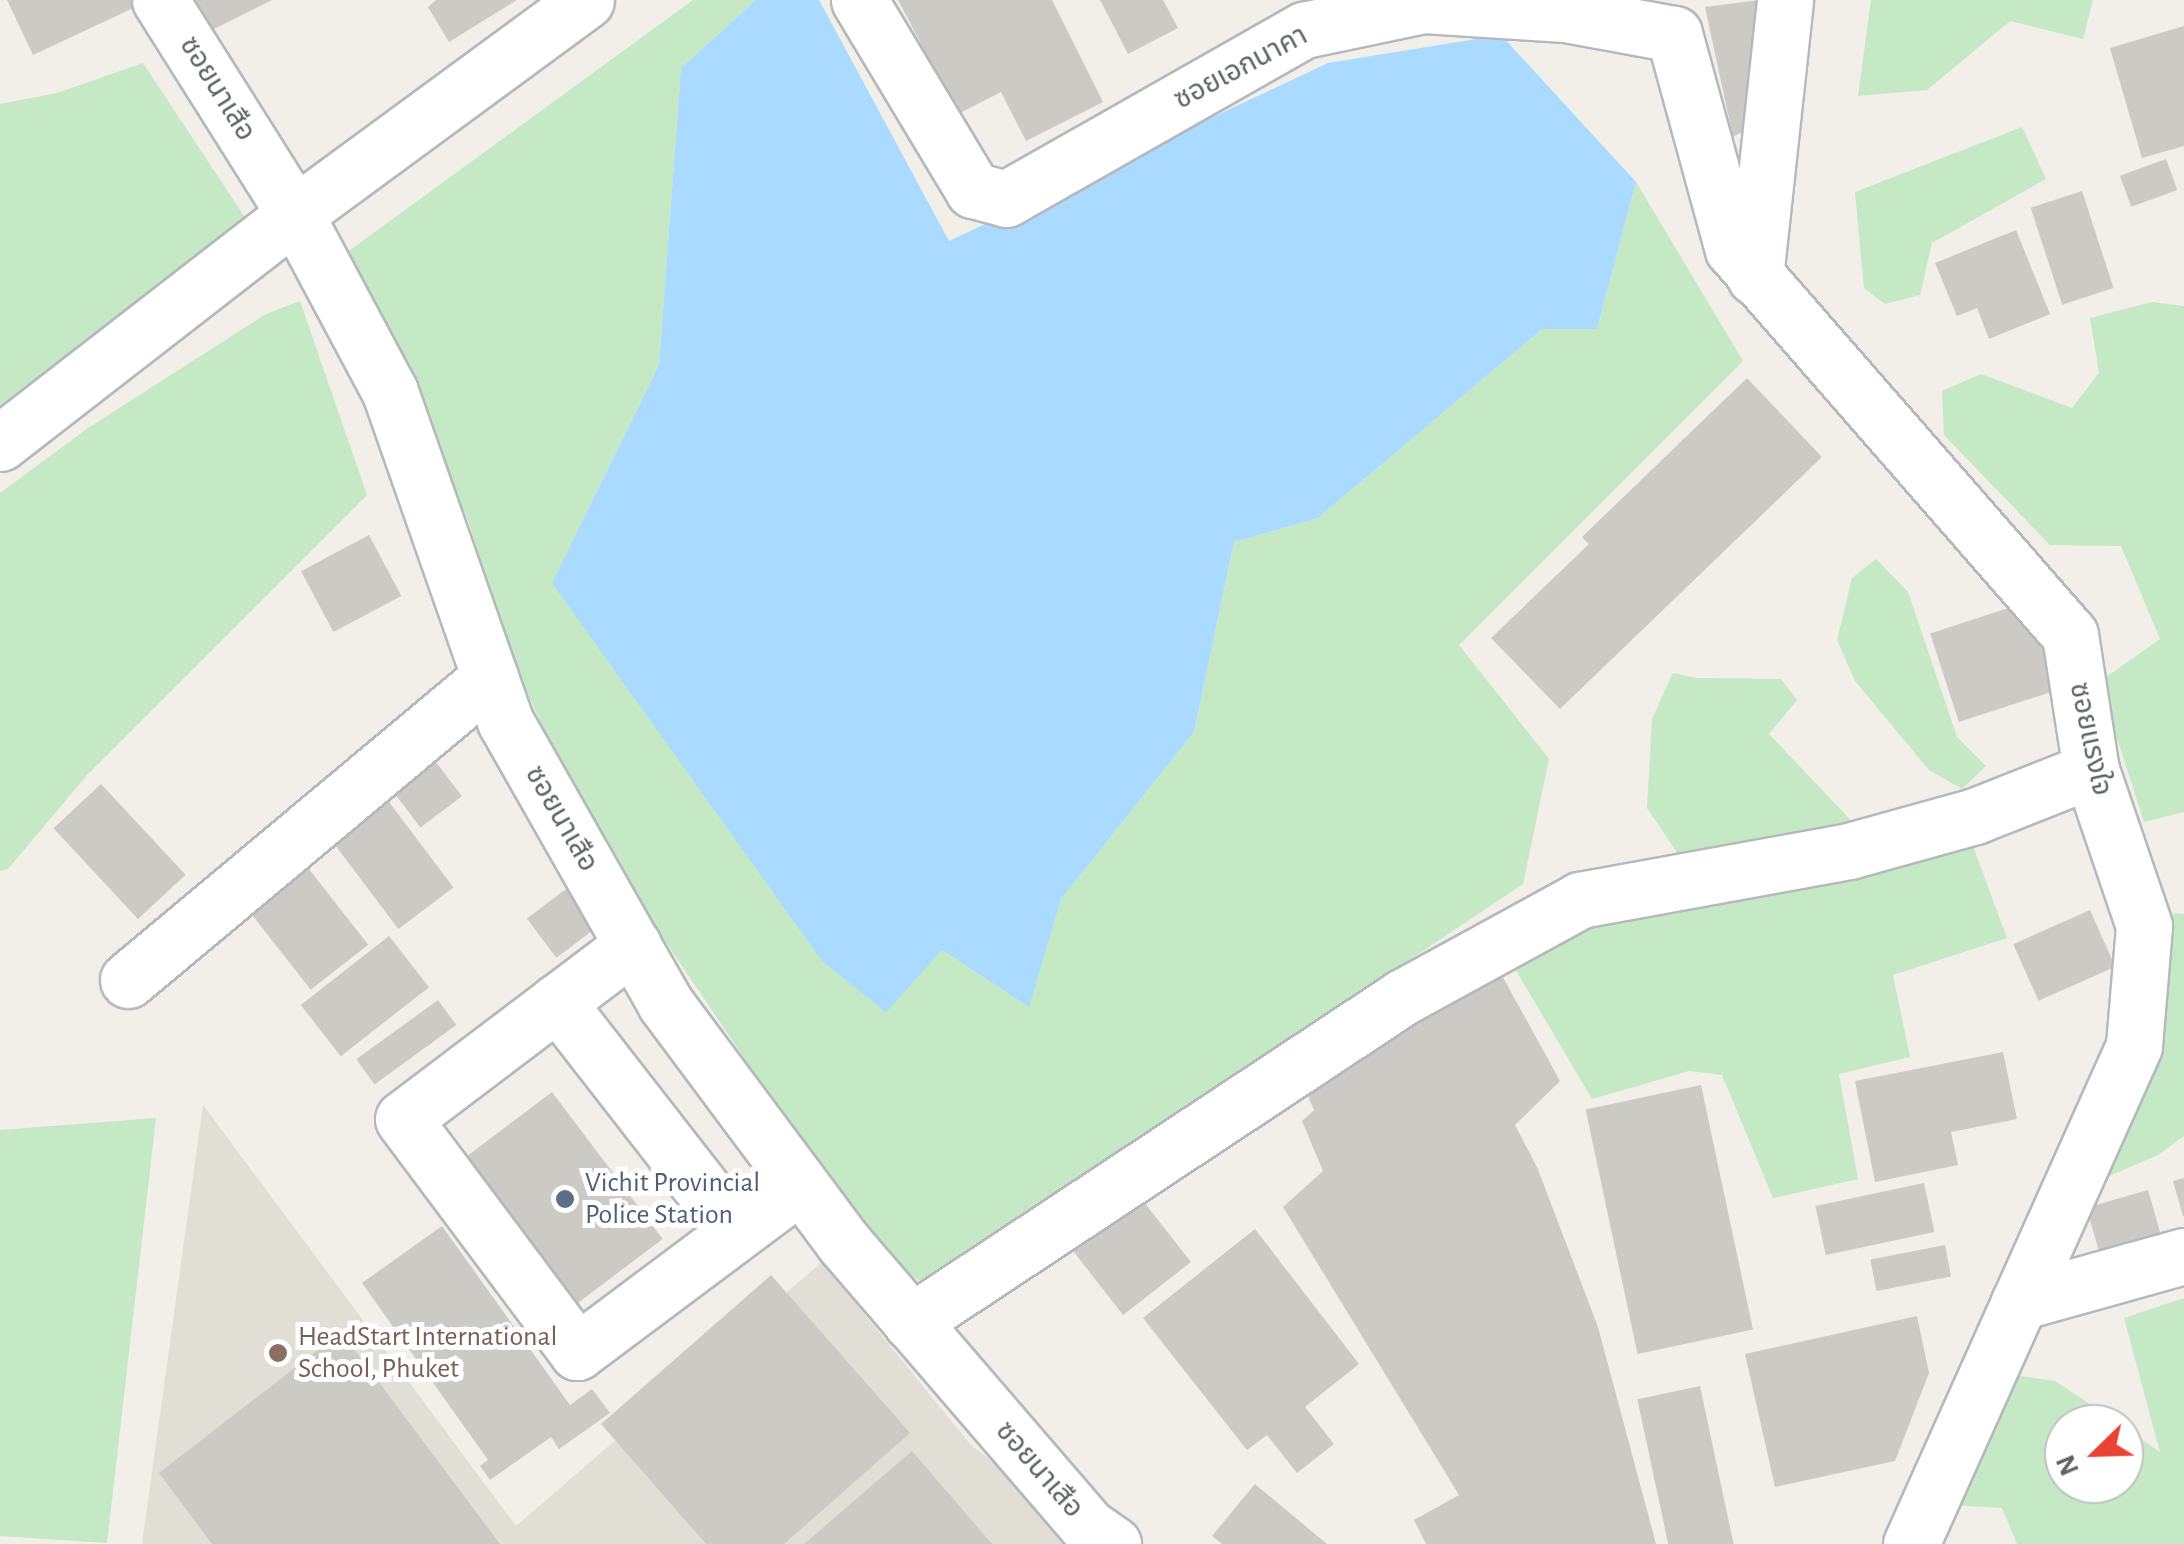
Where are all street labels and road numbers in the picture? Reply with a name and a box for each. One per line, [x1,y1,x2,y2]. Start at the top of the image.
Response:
street label: ซอยเอกนาคา [1169,19,1313,117]
street label: ซอยนาเสือ [172,31,262,147]
street label: ซอยแรงใจ [2062,679,2118,799]
street label: ซอยนาเสือ [517,760,605,878]
street label: ซอยนาเสือ [988,1415,1090,1525]

